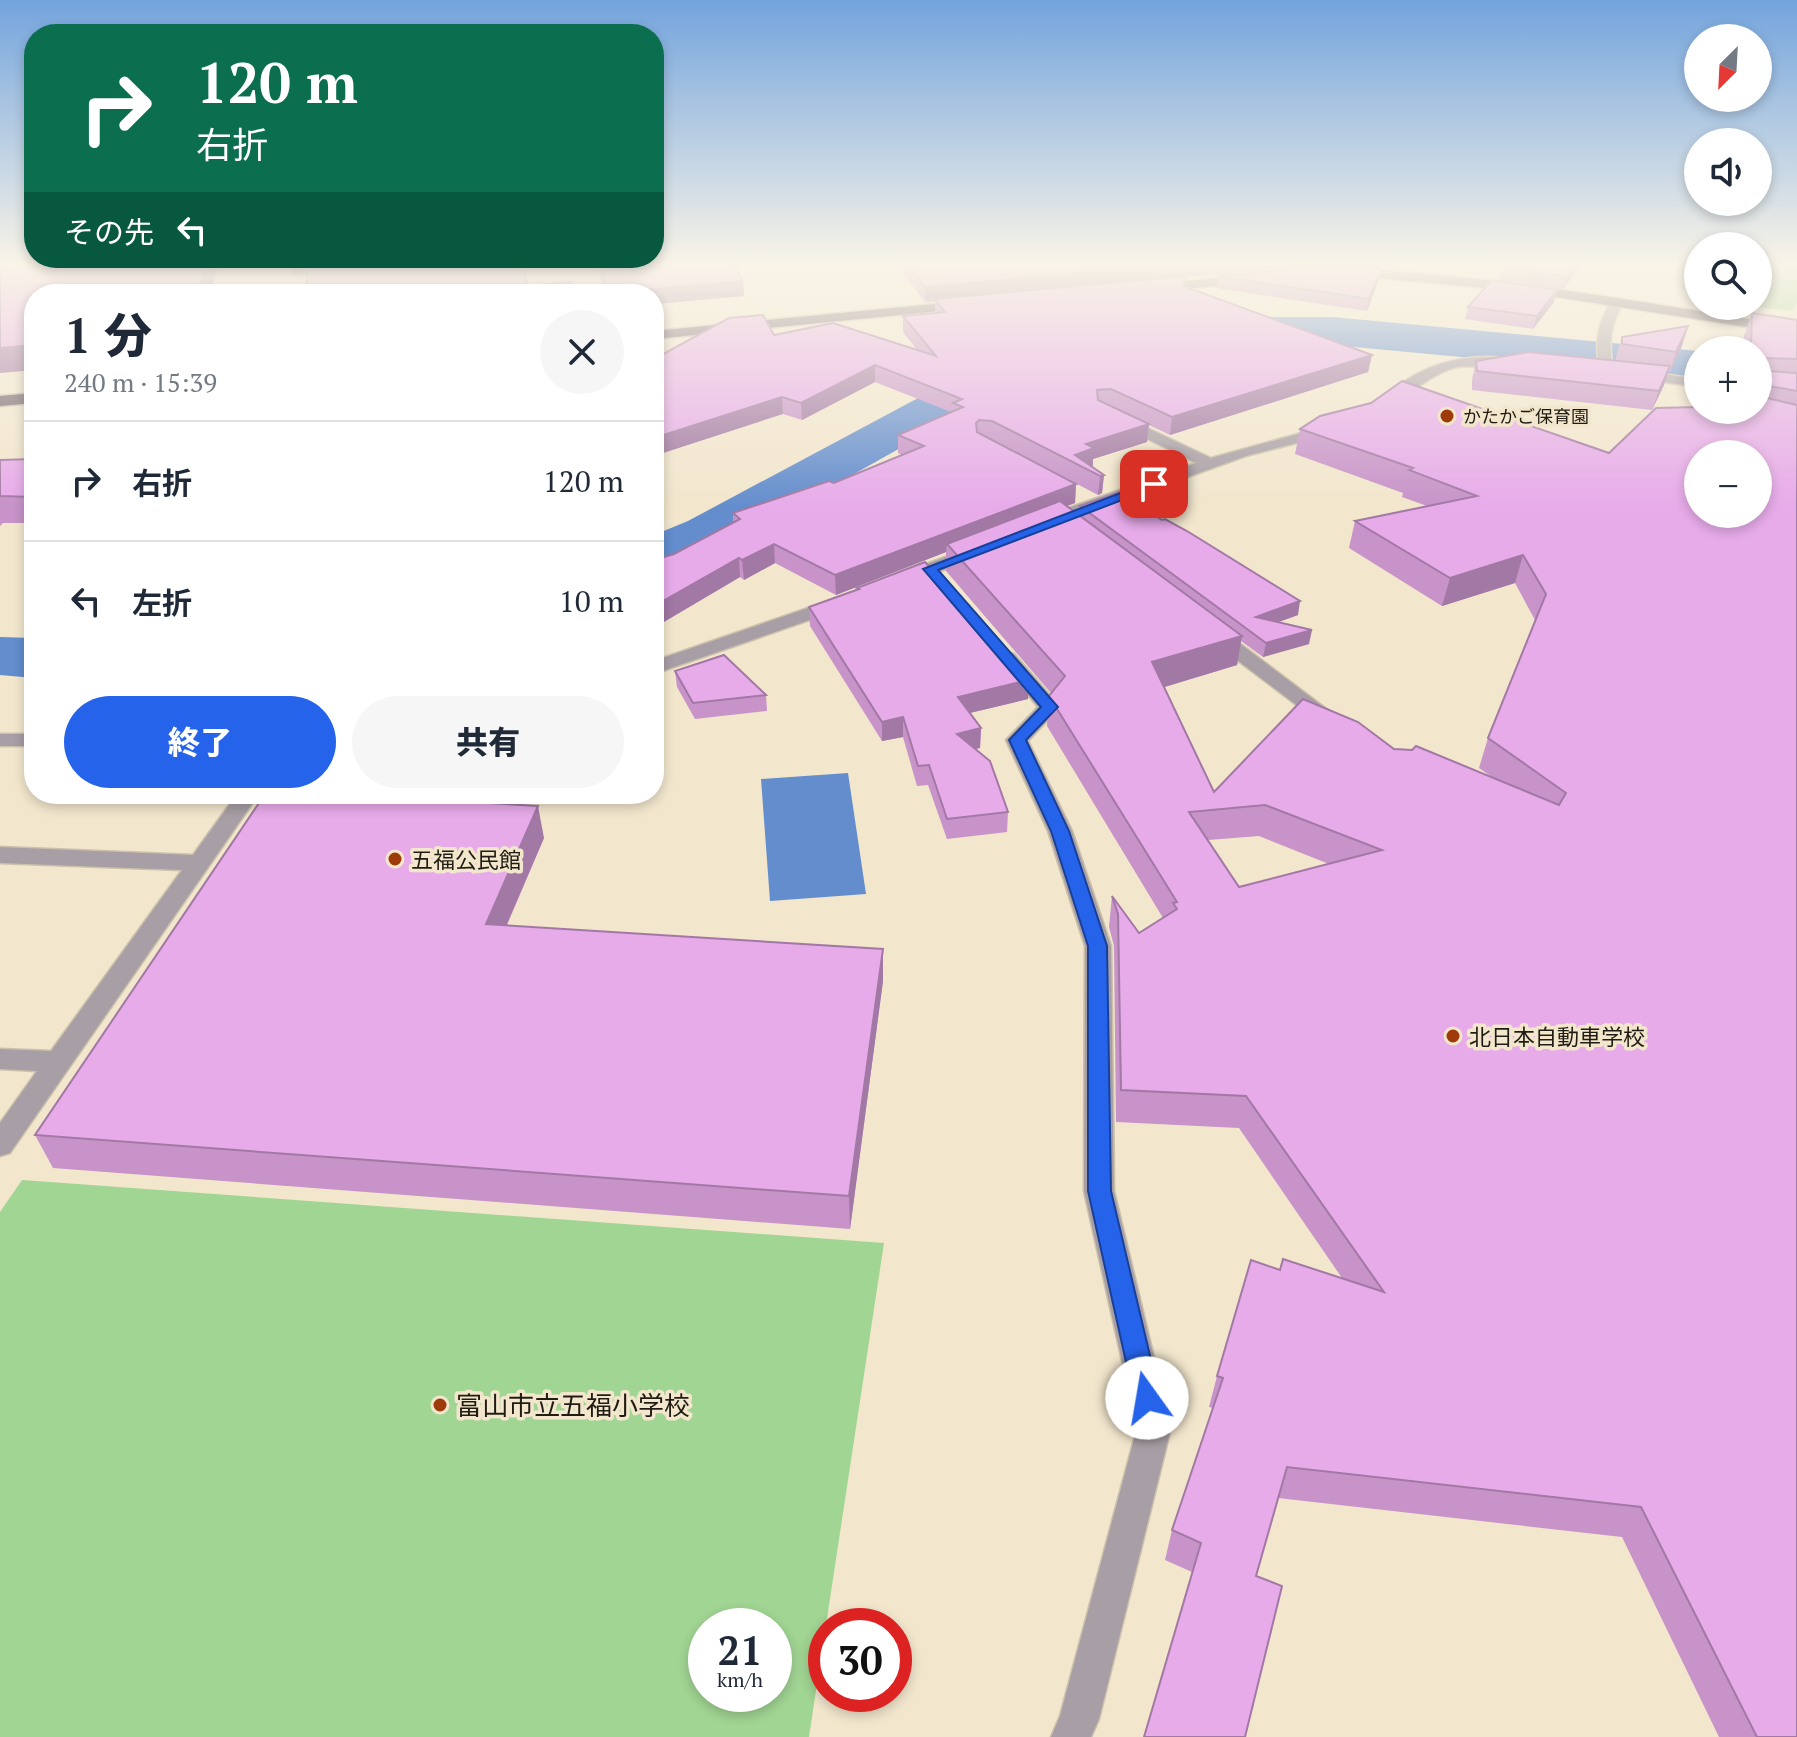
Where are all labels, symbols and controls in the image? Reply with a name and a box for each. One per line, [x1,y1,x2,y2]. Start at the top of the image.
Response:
north arrow [1684,24,1772,112]
map controls [1684,24,1772,528]
text: 120 m [196,45,358,119]
icon: right [64,56,168,160]
text: 右折 [196,121,268,168]
button: sound [1684,128,1772,216]
icon: left [170,208,214,252]
text: その先 [64,212,154,252]
button: search [1684,232,1772,320]
text: 1 分 [64,303,152,367]
button: close [540,310,624,394]
button: + [1684,336,1772,424]
text: 240 m · 15:39 [64,365,217,399]
place label: かたかご保育園 [1463,404,1589,428]
marker: かたかご保育園 [1438,407,1456,425]
button: − [1684,440,1772,528]
pin [1120,450,1188,518]
icon: right [64,459,108,503]
text: 120 m [543,461,624,501]
icon: arrive [1132,462,1176,506]
text: 右折 [132,463,192,503]
icon: left [64,579,108,623]
text: 10 m [559,581,624,621]
text: 左折 [132,583,192,623]
button: 終了 [64,696,336,788]
button: 共有 [352,696,624,788]
place label: 五福公民館 [411,845,521,874]
marker: 五福公民館 [386,850,404,868]
place label: 北日本自動車学校 [1469,1022,1645,1051]
marker: 北日本自動車学校 [1444,1027,1462,1045]
position arrow [1105,1356,1189,1440]
place label: 富山市立五福小学校 [456,1388,690,1422]
marker: 富山市立五福小学校 [431,1396,449,1414]
speed limit sign: 30 [808,1608,912,1712]
text: 21 [717,1623,763,1676]
text: km/h [717,1666,763,1693]

